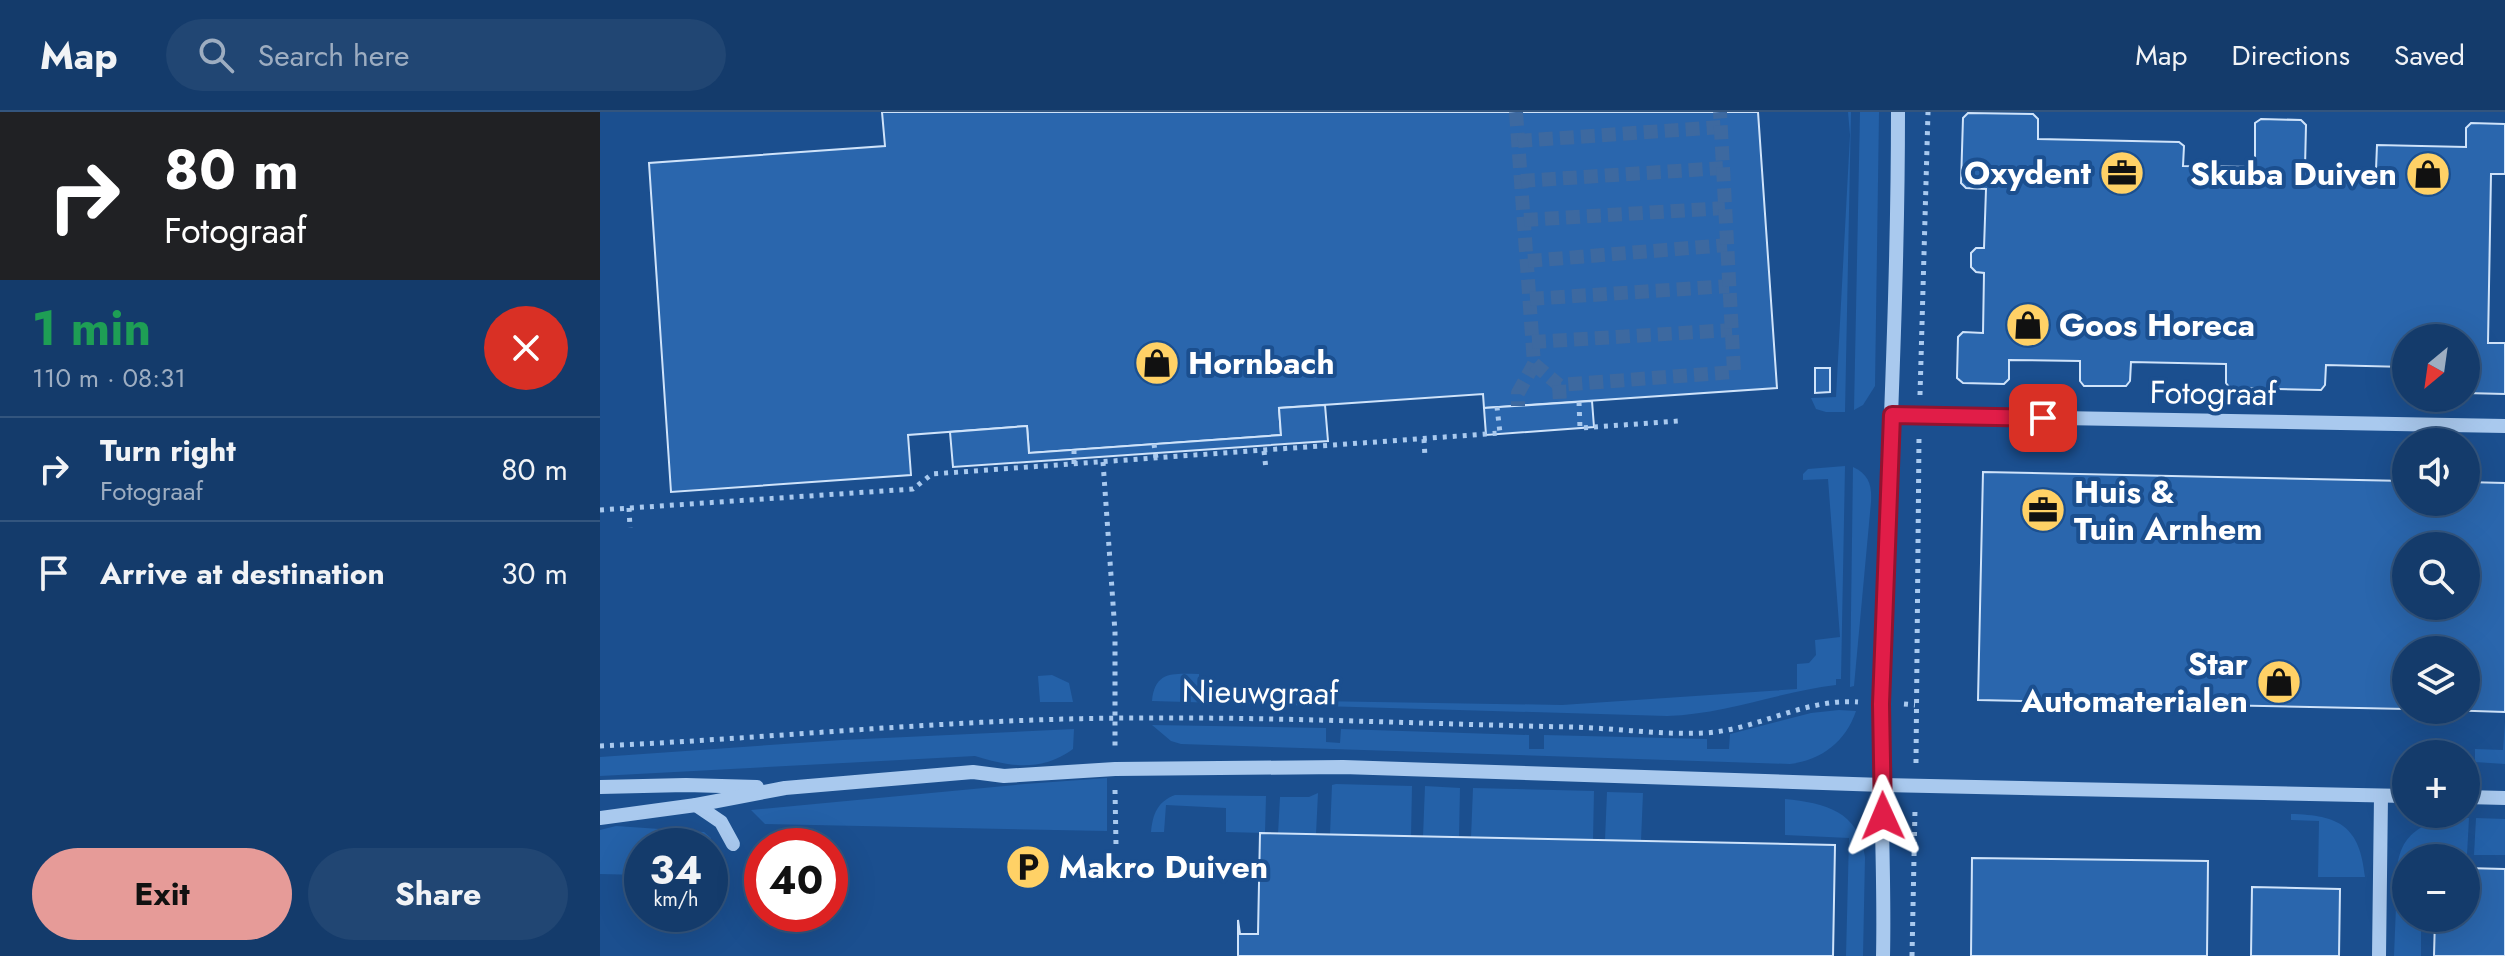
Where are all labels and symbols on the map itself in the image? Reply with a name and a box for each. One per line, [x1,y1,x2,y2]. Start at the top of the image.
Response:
office icon: Oxydent [2098,149,2146,197]
place label: Oxydent [1964,150,2092,196]
shop icon: Skuba Duiven [2404,150,2452,198]
place label: Skuba Duiven [2190,151,2397,197]
shop icon: Goos Horeca [2004,301,2052,349]
place label: Goos Horeca [2059,302,2255,348]
north arrow [2392,324,2480,412]
shop icon: Hornbach [1133,339,1181,387]
place label: Hornbach [1188,340,1335,386]
street label: Fotograaf [2149,369,2278,417]
pin [2009,384,2077,452]
place label: Huis & Tuin Arnhem [2074,469,2262,552]
office icon: Huis & Tuin Arnhem [2019,486,2067,534]
place label: Star Automaterialen [2020,641,2248,724]
shop icon: Star Automaterialen [2255,658,2303,706]
street label: Nieuwgraaf [1181,668,1340,716]
position arrow [1841,774,1925,858]
speed limit sign: 40 [744,828,848,932]
parking icon: Makro Duiven [1004,843,1052,891]
place label: Makro Duiven [1059,844,1268,890]

